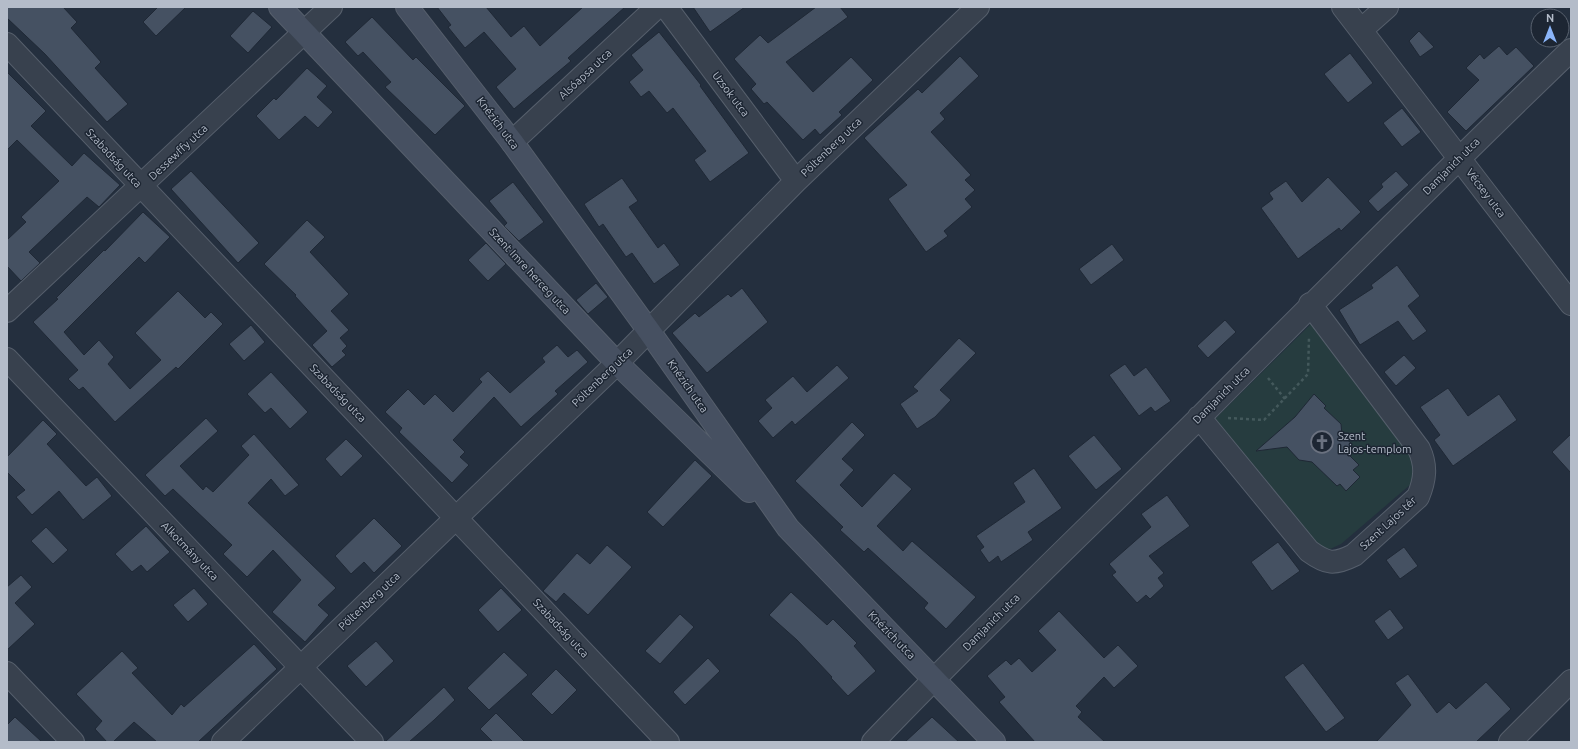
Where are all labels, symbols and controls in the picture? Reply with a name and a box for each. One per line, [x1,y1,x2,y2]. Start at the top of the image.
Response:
north arrow [1530,8,1570,48]
text: N [1546,12,1554,24]
street label: Alsóapsa utca [556,47,614,101]
street label: Uzsok utca [710,69,752,119]
street label: Knézich utca [475,95,521,151]
street label: Pöltenberg utca [798,115,864,179]
street label: Dessewffy utca [146,122,210,182]
street label: Szabadság utca [84,126,144,190]
street label: Damjanich utca [1420,135,1482,197]
street label: Vécsey utca [1464,166,1508,220]
street label: Szent Imre herceg utca [487,226,573,316]
street label: Pöltenberg utca [569,345,635,409]
street label: Knézich utca [665,357,711,415]
street label: Szabadság utca [307,362,369,424]
street label: Damjanich utca [1190,364,1252,426]
church icon: Szent Lajos-templom [1309,429,1335,455]
place label: Szent Lajos-templom [1338,430,1411,455]
street label: Szent Lajos tér [1358,493,1419,552]
street label: Alkotmány utca [159,519,221,583]
street label: Pöltenberg utca [336,570,402,632]
street label: Damjanich utca [960,591,1022,653]
street label: Szabadság utca [531,596,591,660]
street label: Knézich utca [866,609,918,661]

